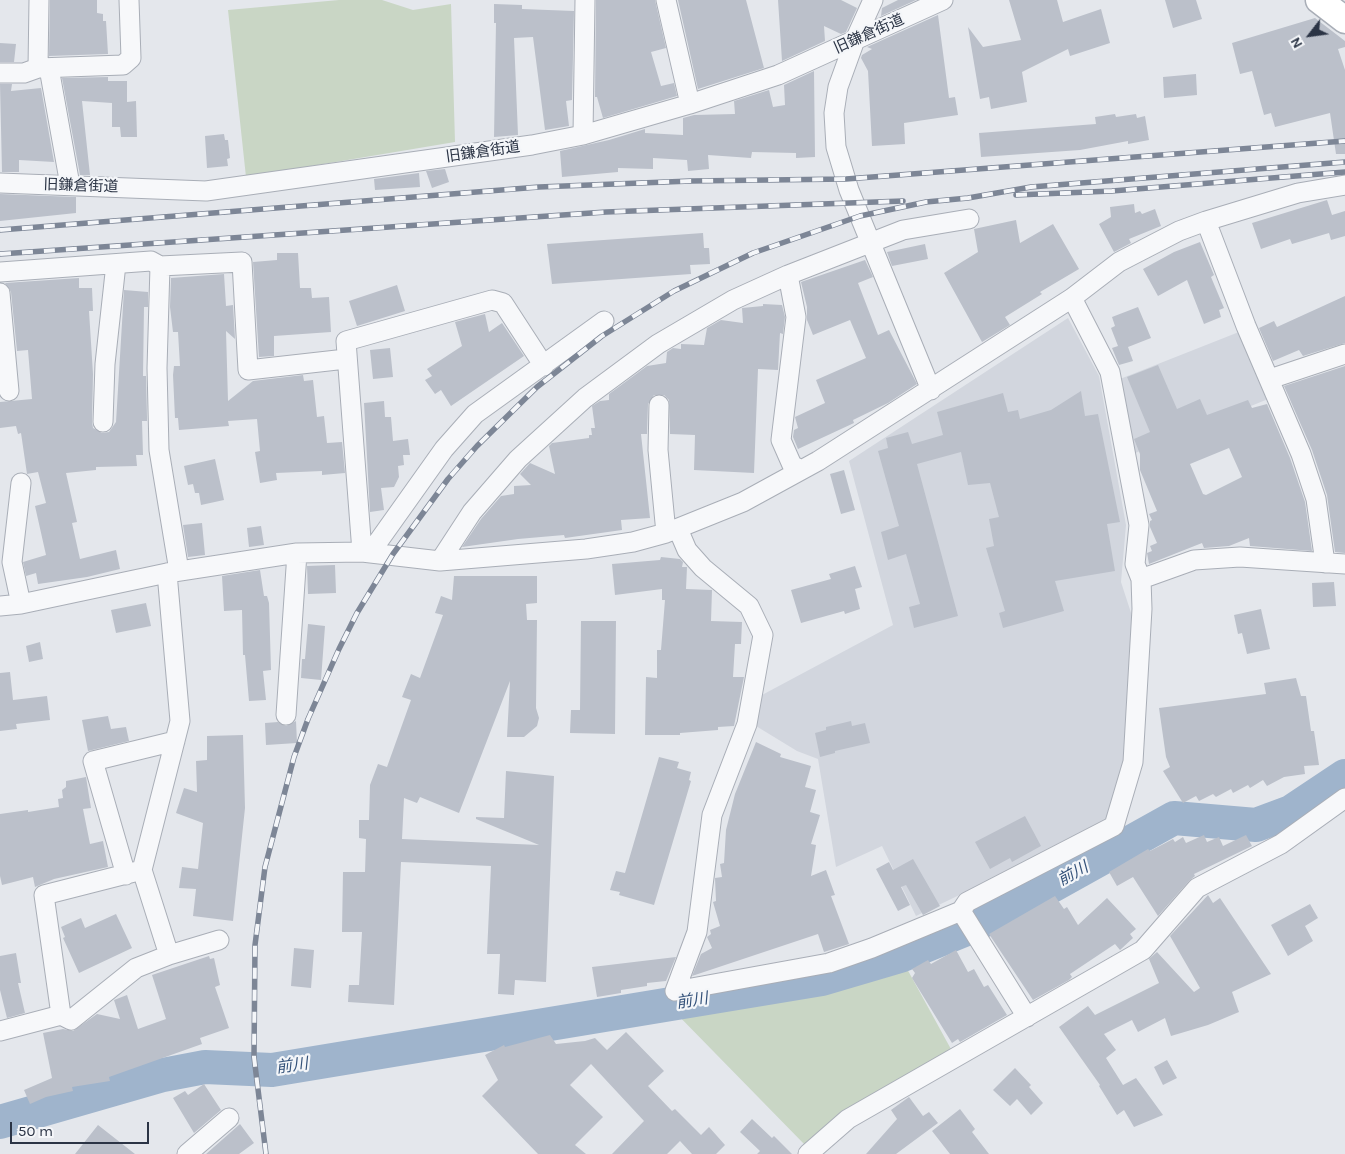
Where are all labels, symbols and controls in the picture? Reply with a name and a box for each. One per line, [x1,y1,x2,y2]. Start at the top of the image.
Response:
north arrow [1285,10,1335,60]
street label: 旧鎌倉街道 [831,11,907,57]
text: N [1287,34,1306,51]
street label: 旧鎌倉街道 [445,138,521,166]
street label: 旧鎌倉街道 [43,176,119,196]
water label: 前川 [1054,858,1092,890]
water label: 前川 [675,989,709,1013]
water label: 前川 [275,1054,309,1078]
scale bar [12,1112,151,1144]
text: 50 m [18,1122,53,1140]

